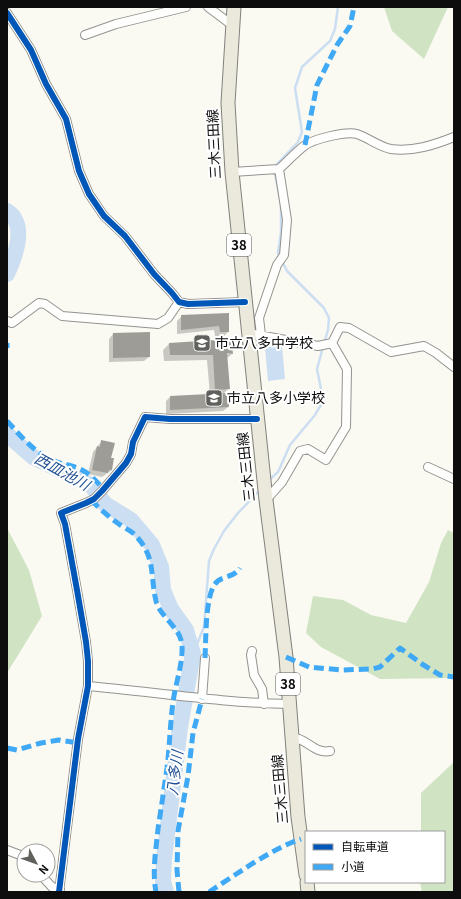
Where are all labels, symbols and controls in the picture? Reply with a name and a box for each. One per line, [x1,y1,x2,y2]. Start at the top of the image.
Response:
street label: 三木三田線 [201,109,225,180]
road number: 38 [227,234,251,256]
place label: 市立八多中学校 [215,332,313,352]
school or university icon: 市立八多中学校 [192,333,212,353]
place label: 市立八多小学校 [227,387,325,407]
school or university icon: 市立八多小学校 [204,388,224,408]
street label: 三木三田線 [231,431,259,503]
water label: 西皿池川 [31,447,96,495]
road number: 38 [276,673,300,695]
water label: 八多川 [160,747,187,796]
street label: 三木三田線 [266,753,292,825]
legend [305,831,445,883]
text: 自転車道 [341,837,389,854]
north arrow [16,843,56,883]
text: 小道 [341,857,365,874]
text: N [36,862,53,879]

